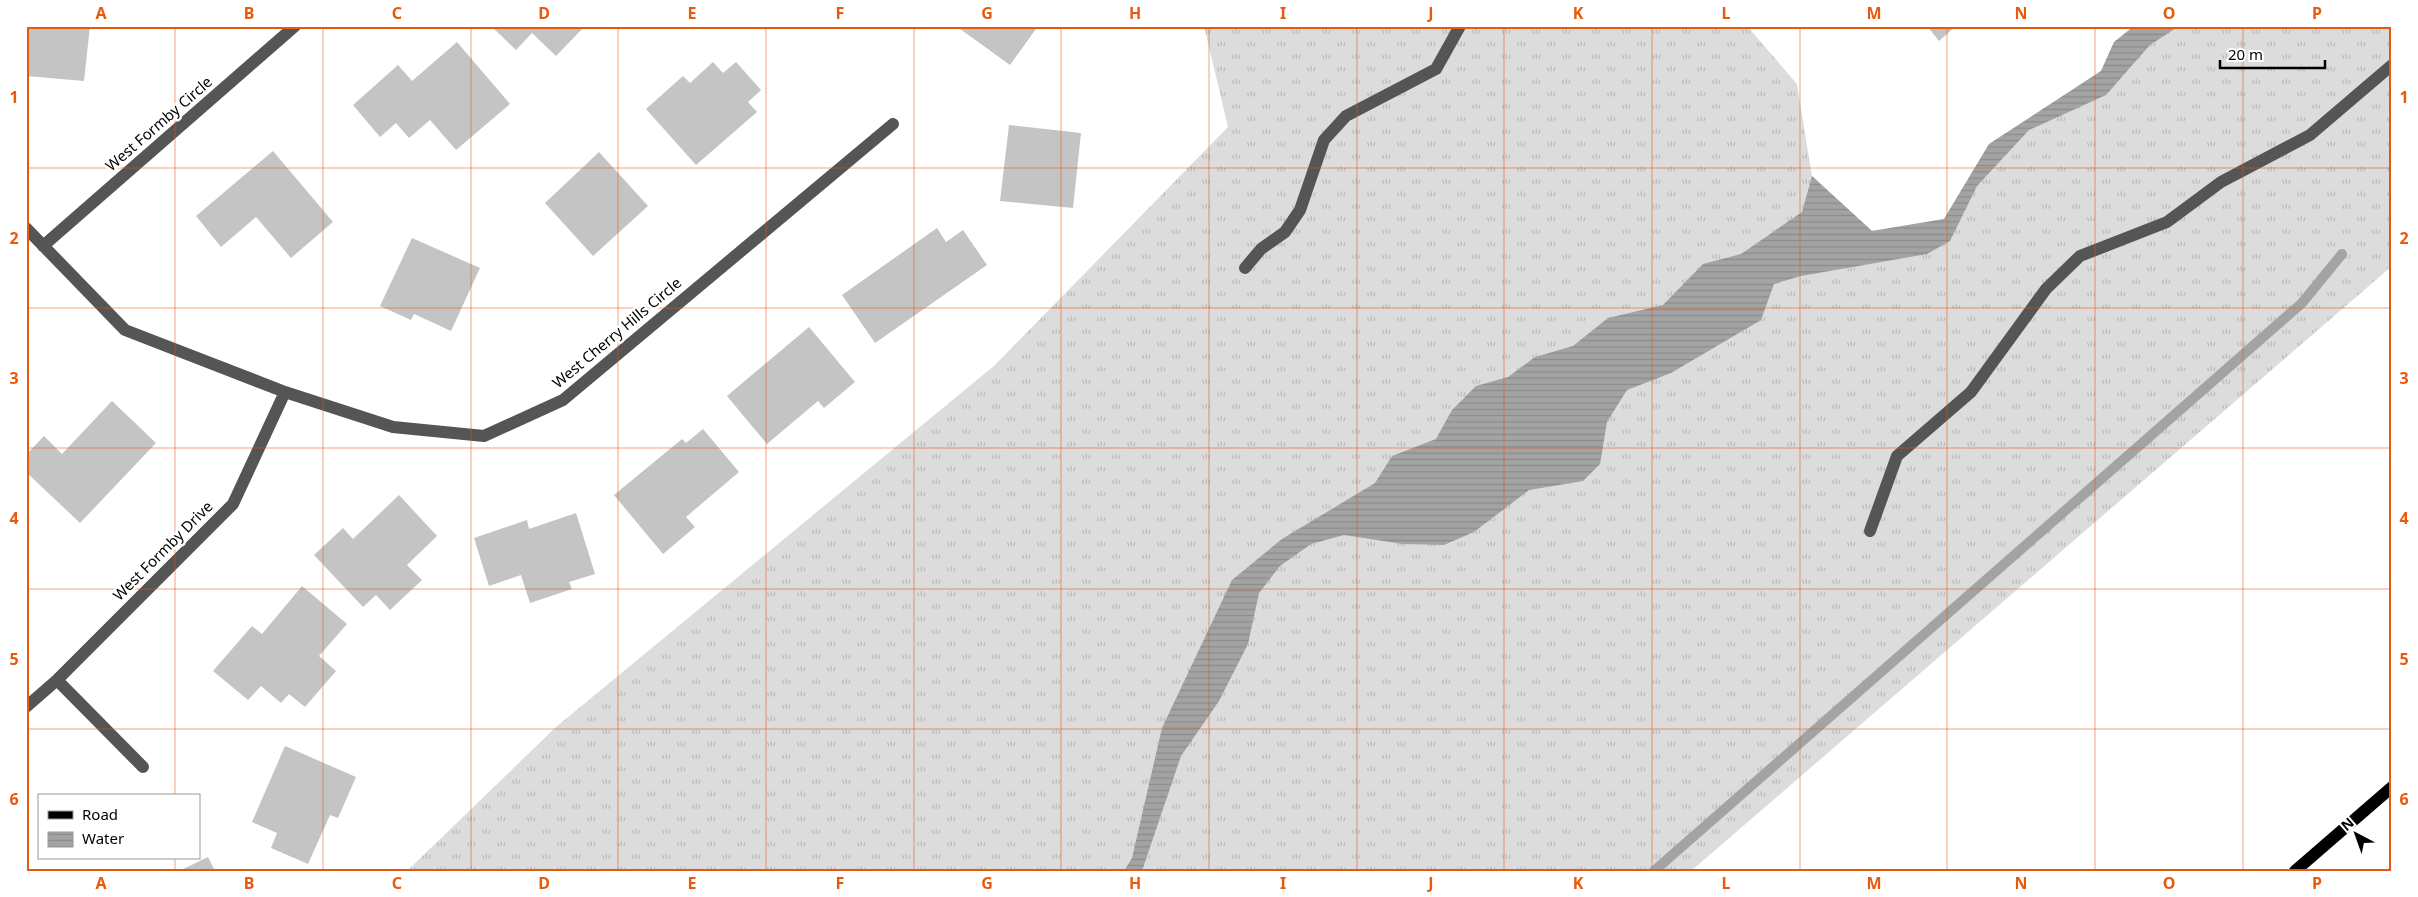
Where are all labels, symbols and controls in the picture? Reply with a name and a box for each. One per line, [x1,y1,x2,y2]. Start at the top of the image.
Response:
text: A [95,2,107,24]
text: B [244,2,254,24]
text: C [392,2,402,24]
text: D [538,2,550,24]
text: E [688,2,697,24]
text: F [836,2,844,24]
text: G [981,2,993,24]
text: H [1129,2,1141,24]
text: I [1280,2,1286,24]
text: J [1426,2,1434,24]
text: K [1573,2,1584,24]
text: L [1722,2,1731,24]
text: M [1866,2,1882,24]
text: N [2014,2,2028,24]
text: O [2163,2,2175,24]
text: P [2312,2,2322,24]
scale bar [2220,38,2326,70]
text: 20 m [2228,44,2263,64]
street label: West Formby Circle [101,71,216,175]
text: 1 [9,86,19,108]
text: 1 [2399,86,2409,108]
text: 2 [9,227,19,249]
text: 2 [2399,227,2409,249]
street label: West Cherry Hills Circle [548,272,685,392]
text: 3 [9,367,19,389]
text: 3 [2399,367,2409,389]
street label: West Formby Drive [108,496,216,604]
text: 4 [9,507,19,529]
text: 4 [2399,507,2409,529]
text: 5 [9,648,19,670]
text: 5 [2399,648,2409,670]
text: 6 [9,788,19,810]
text: 6 [2399,788,2409,810]
legend [38,794,200,860]
text: Road [82,804,118,824]
north arrow [2330,810,2380,860]
text: N [2337,813,2358,835]
text: Water [82,828,124,848]
text: A [95,872,107,894]
text: B [244,872,254,894]
text: C [392,872,402,894]
text: D [538,872,550,894]
text: E [688,872,697,894]
text: F [836,872,844,894]
text: G [981,872,993,894]
text: H [1129,872,1141,894]
text: I [1280,872,1286,894]
text: J [1426,872,1434,894]
text: K [1573,872,1584,894]
text: L [1722,872,1731,894]
text: M [1866,872,1882,894]
text: N [2014,872,2028,894]
text: O [2163,872,2175,894]
text: P [2312,872,2322,894]

